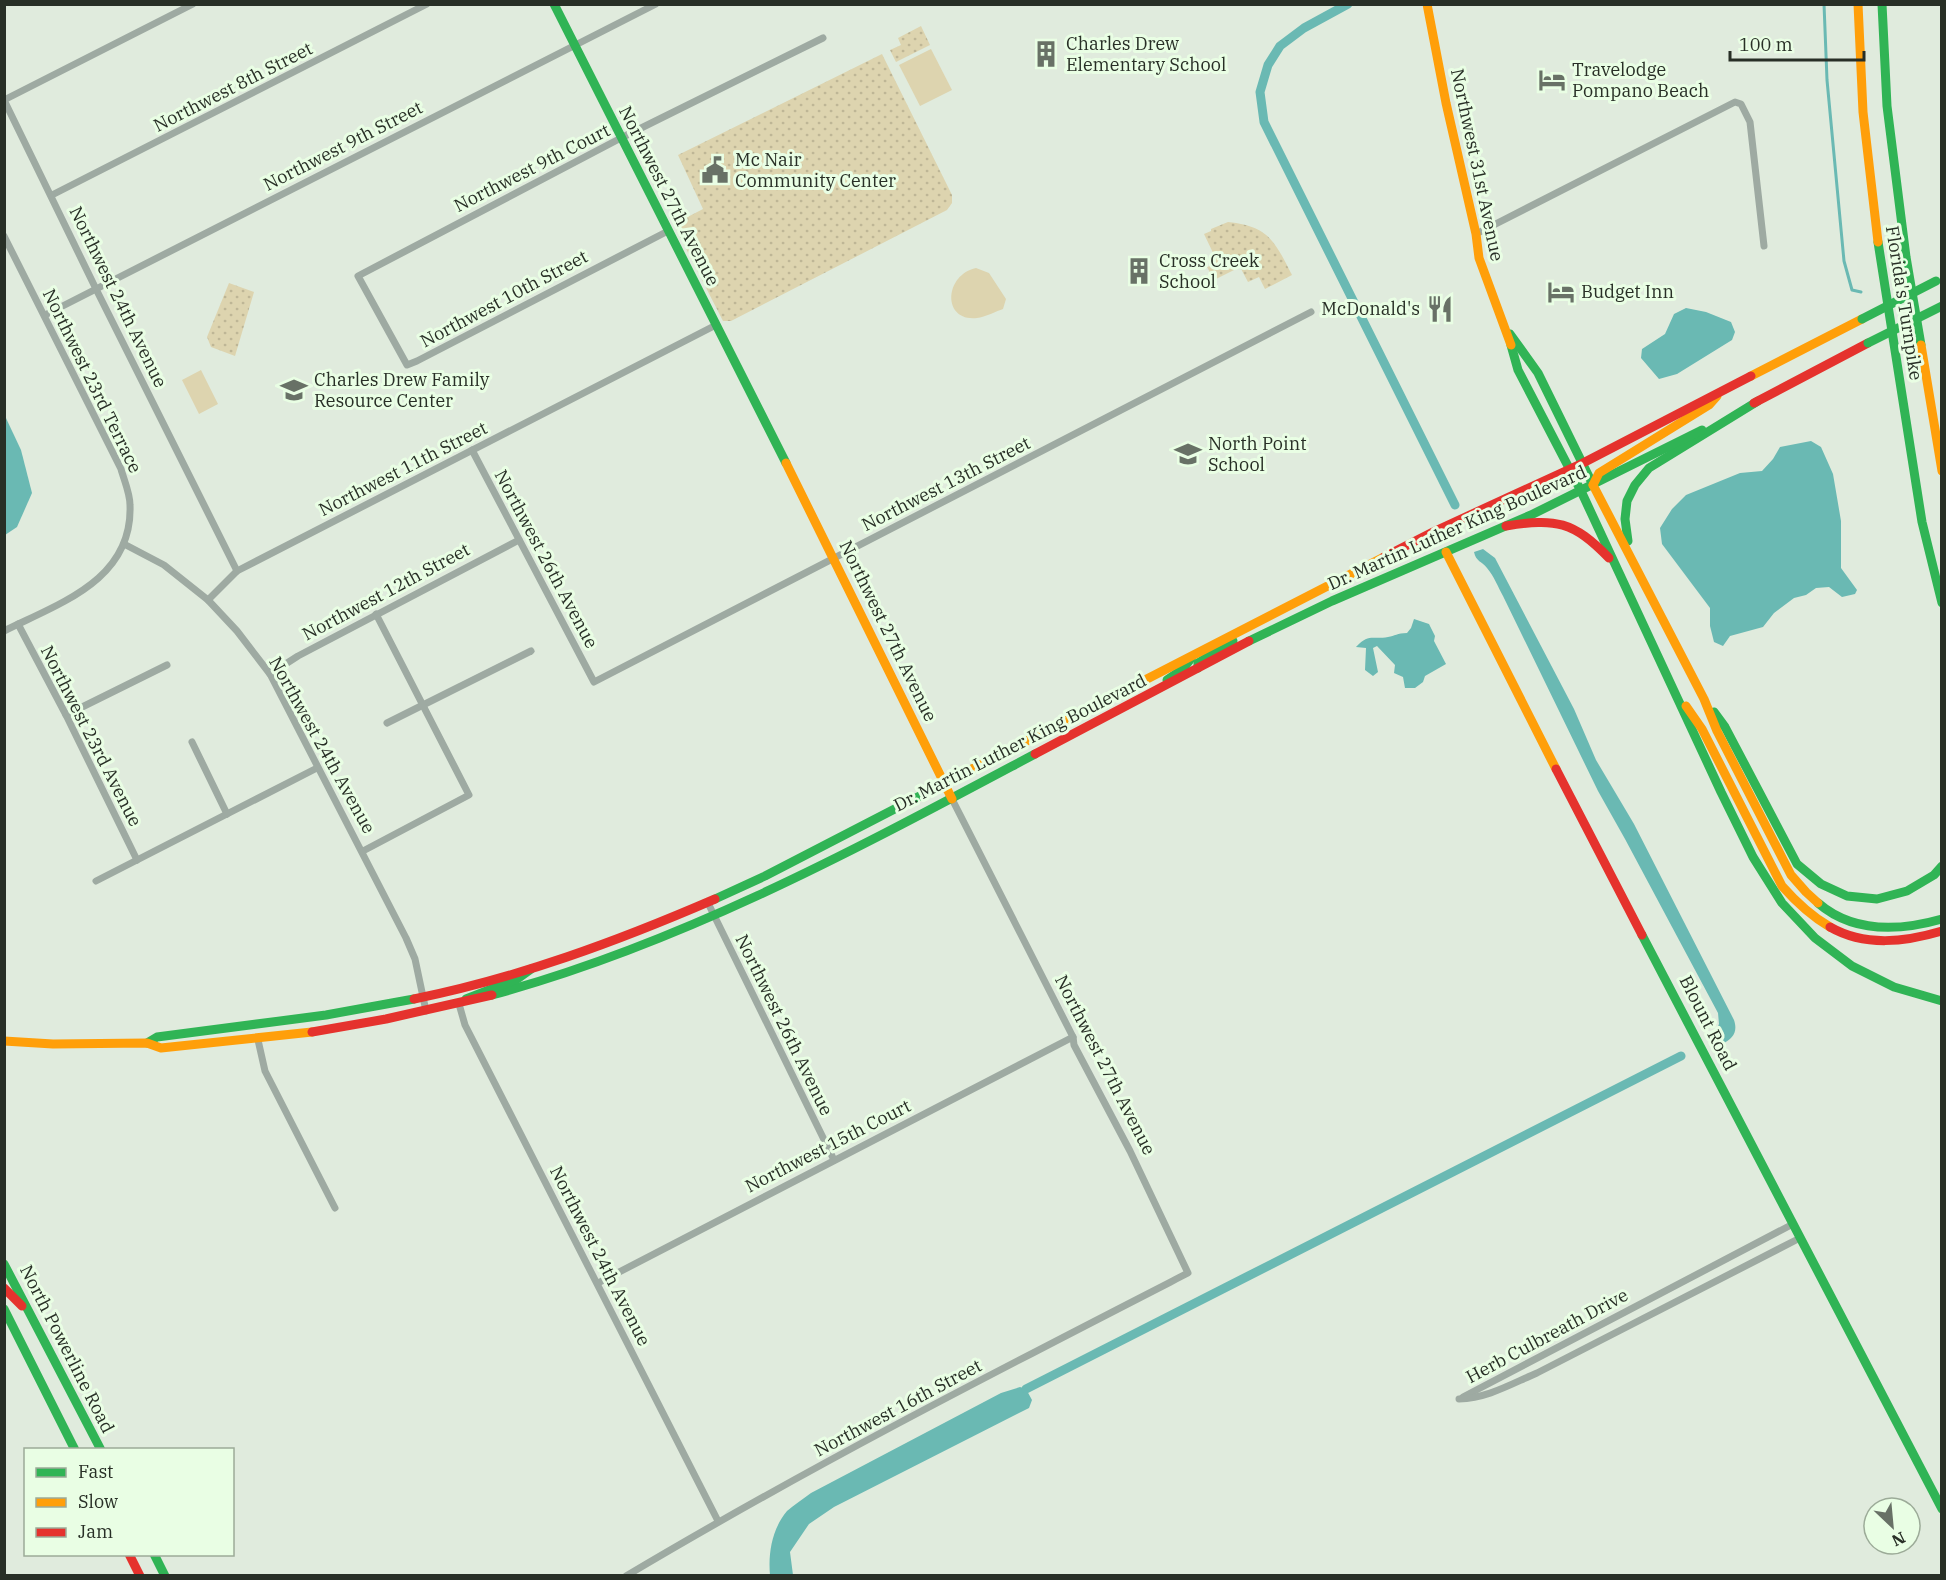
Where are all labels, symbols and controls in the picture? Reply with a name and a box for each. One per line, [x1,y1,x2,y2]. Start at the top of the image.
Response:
scale bar [1730,24,1864,62]
place label: Charles Drew Elementary School [1066,32,1226,76]
text: 100 m [1739,33,1793,56]
street label: Northwest 8th Street [149,36,316,137]
building icon: Charles Drew Elementary School [1031,39,1061,69]
place label: Travelodge Pompano Beach [1572,58,1709,102]
hotel icon: Travelodge Pompano Beach [1537,65,1567,95]
street label: Northwest 31st Avenue [1446,66,1509,263]
street label: Northwest 9th Street [259,95,426,196]
street label: Northwest 27th Avenue [614,102,725,290]
street label: Northwest 9th Court [450,118,614,217]
place label: Mc Nair Community Center [735,148,896,192]
public building icon: Mc Nair Community Center [700,155,730,185]
street label: Northwest 24th Avenue [65,202,172,391]
street label: Florida's Turnpike [1881,224,1928,382]
street label: Northwest 10th Street [416,245,591,352]
place label: Cross Creek School [1159,249,1260,293]
building icon: Cross Creek School [1124,256,1154,286]
hotel icon: Budget Inn [1546,277,1576,307]
place label: Budget Inn [1581,280,1674,303]
street label: Northwest 23rd Terrace [38,285,147,477]
restaurant icon: McDonald's [1425,294,1455,324]
place label: McDonald's [1321,297,1420,320]
place label: Charles Drew Family Resource Center [314,368,490,412]
school or university icon: Charles Drew Family Resource Center [279,375,309,405]
street label: Northwest 11th Street [315,416,491,521]
street label: Northwest 13th Street [858,431,1034,536]
place label: North Point School [1208,432,1307,476]
school or university icon: North Point School [1173,439,1203,469]
street label: Dr. Martin Luther King Boulevard [1324,460,1590,595]
street label: Northwest 26th Avenue [490,466,603,652]
street label: Northwest 27th Avenue [835,536,942,725]
street label: Northwest 12th Street [298,538,473,645]
street label: Northwest 23rd Avenue [36,641,147,830]
street label: Northwest 24th Avenue [264,652,381,837]
street label: Dr. Martin Luther King Boulevard [889,669,1150,817]
street label: Northwest 26th Avenue [731,930,838,1119]
street label: Northwest 27th Avenue [1050,971,1161,1159]
street label: Blount Road [1675,971,1742,1074]
street label: Northwest 15th Court [741,1094,915,1197]
street label: Northwest 24th Avenue [545,1162,656,1350]
street label: North Powerline Road [15,1261,120,1437]
street label: Herb Culbreath Drive [1462,1283,1632,1388]
street label: Northwest 16th Street [810,1354,985,1461]
legend [24,1448,234,1556]
text: Fast [78,1460,113,1483]
text: Slow [78,1490,118,1513]
north arrow [1862,1496,1922,1556]
text: Jam [78,1520,113,1543]
text: N [1889,1528,1909,1551]

